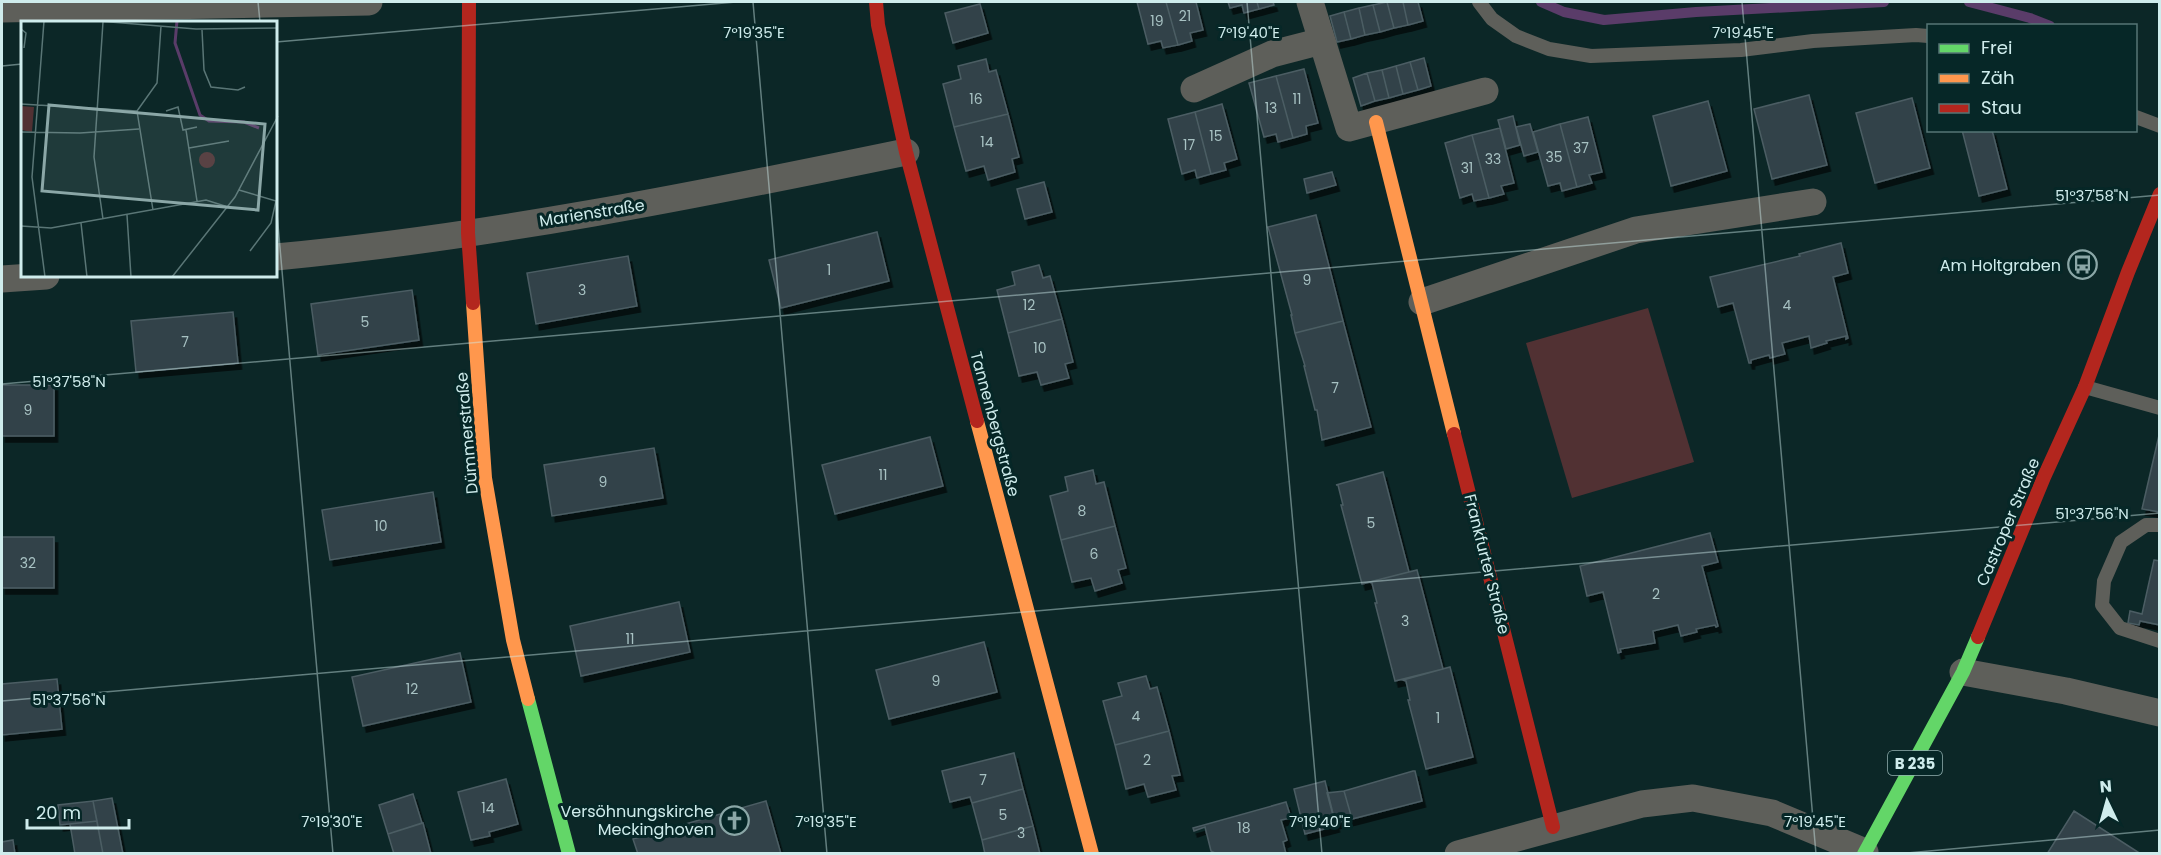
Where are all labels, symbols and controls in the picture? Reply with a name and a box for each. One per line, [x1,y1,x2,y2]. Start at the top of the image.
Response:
house number: 21 [1179,6,1191,26]
house number: 19 [1150,11,1164,31]
inset map [21,21,278,278]
text: 7°19'35"E [723,22,785,43]
text: 7°19'40"E [1218,22,1280,43]
text: 7°19'45"E [1712,22,1774,43]
legend [1927,24,2137,132]
text: Frei [1981,35,2012,60]
text: Zäh [1981,65,2014,90]
house number: 16 [969,89,983,109]
house number: 11 [1293,89,1301,109]
text: Stau [1981,95,2022,120]
house number: 13 [1265,98,1277,118]
house number: 15 [1209,126,1223,146]
house number: 14 [980,132,994,152]
house number: 17 [1183,135,1195,155]
house number: 37 [1573,138,1589,158]
house number: 35 [1545,147,1563,167]
house number: 33 [1485,149,1501,169]
house number: 31 [1461,158,1473,178]
text: 51°37'58"N [2055,185,2129,206]
street label: Marienstraße [538,193,646,233]
bus stop icon: Am Holtgraben [2066,249,2098,281]
place label: Am Holtgraben [1940,254,2061,277]
house number: 1 [827,260,831,280]
house number: 9 [1303,270,1311,290]
house number: 3 [578,280,586,300]
house number: 12 [1023,295,1035,315]
house number: 4 [1783,295,1792,315]
house number: 5 [361,312,369,332]
house number: 7 [181,332,189,352]
house number: 10 [1033,338,1047,358]
street label: Tannenbergstraße [965,349,1025,499]
text: 51°37'58"N [32,371,106,392]
street label: Dümmerstraße [450,371,484,495]
house number: 7 [1331,378,1339,398]
house number: 9 [24,400,32,420]
street label: Castroper Straße [1971,454,2045,590]
house number: 11 [879,465,887,485]
house number: 9 [599,472,607,492]
street label: Frankfurter Straße [1458,492,1516,637]
house number: 8 [1078,501,1087,521]
text: 51°37'56"N [2055,503,2129,524]
house number: 5 [1367,513,1375,533]
house number: 10 [374,516,388,536]
house number: 6 [1090,544,1099,564]
house number: 32 [20,553,36,573]
house number: 2 [1652,584,1660,604]
house number: 3 [1401,611,1409,631]
house number: 11 [626,629,634,649]
house number: 9 [932,671,940,691]
house number: 12 [406,679,418,699]
text: 51°37'56"N [32,689,106,710]
house number: 4 [1132,706,1141,726]
house number: 1 [1436,708,1440,728]
house number: 2 [1143,750,1151,770]
road number: B 235 [1888,751,1942,775]
house number: 7 [979,770,987,790]
north arrow [2077,771,2137,831]
text: N [2099,775,2113,799]
scale bar [27,792,129,830]
house number: 14 [481,798,495,818]
text: 20 m [36,800,81,825]
place label: Versöhnungskirche Meckinghoven [561,800,714,841]
church icon: Versöhnungskirche Meckinghoven [719,804,751,836]
house number: 5 [999,805,1007,825]
text: 7°19'30"E [301,811,363,832]
text: 7°19'35"E [795,811,857,832]
text: 7°19'40"E [1289,811,1351,832]
text: 7°19'45"E [1784,811,1846,832]
house number: 18 [1237,818,1251,838]
house number: 3 [1017,823,1025,843]

